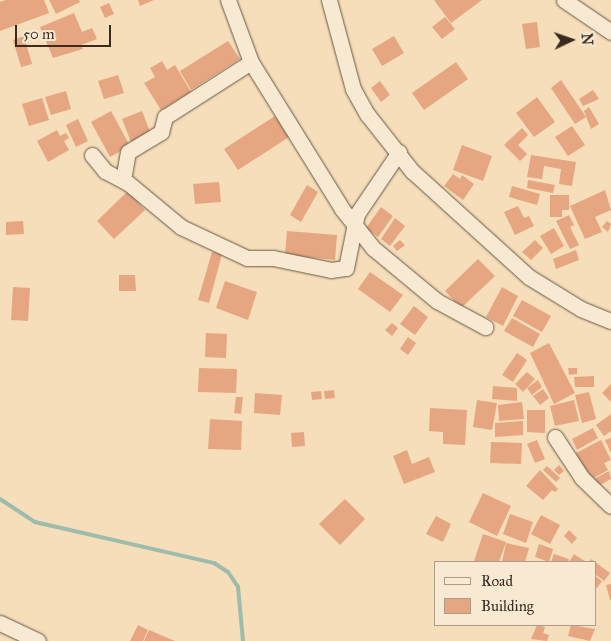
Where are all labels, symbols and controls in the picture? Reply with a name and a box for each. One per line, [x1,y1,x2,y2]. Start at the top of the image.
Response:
scale bar [18,15,114,47]
north arrow [546,15,596,65]
text: 50 m [23,25,55,43]
text: N [578,33,595,46]
legend [434,561,596,626]
text: Road [481,572,513,590]
text: Building [481,597,534,615]

